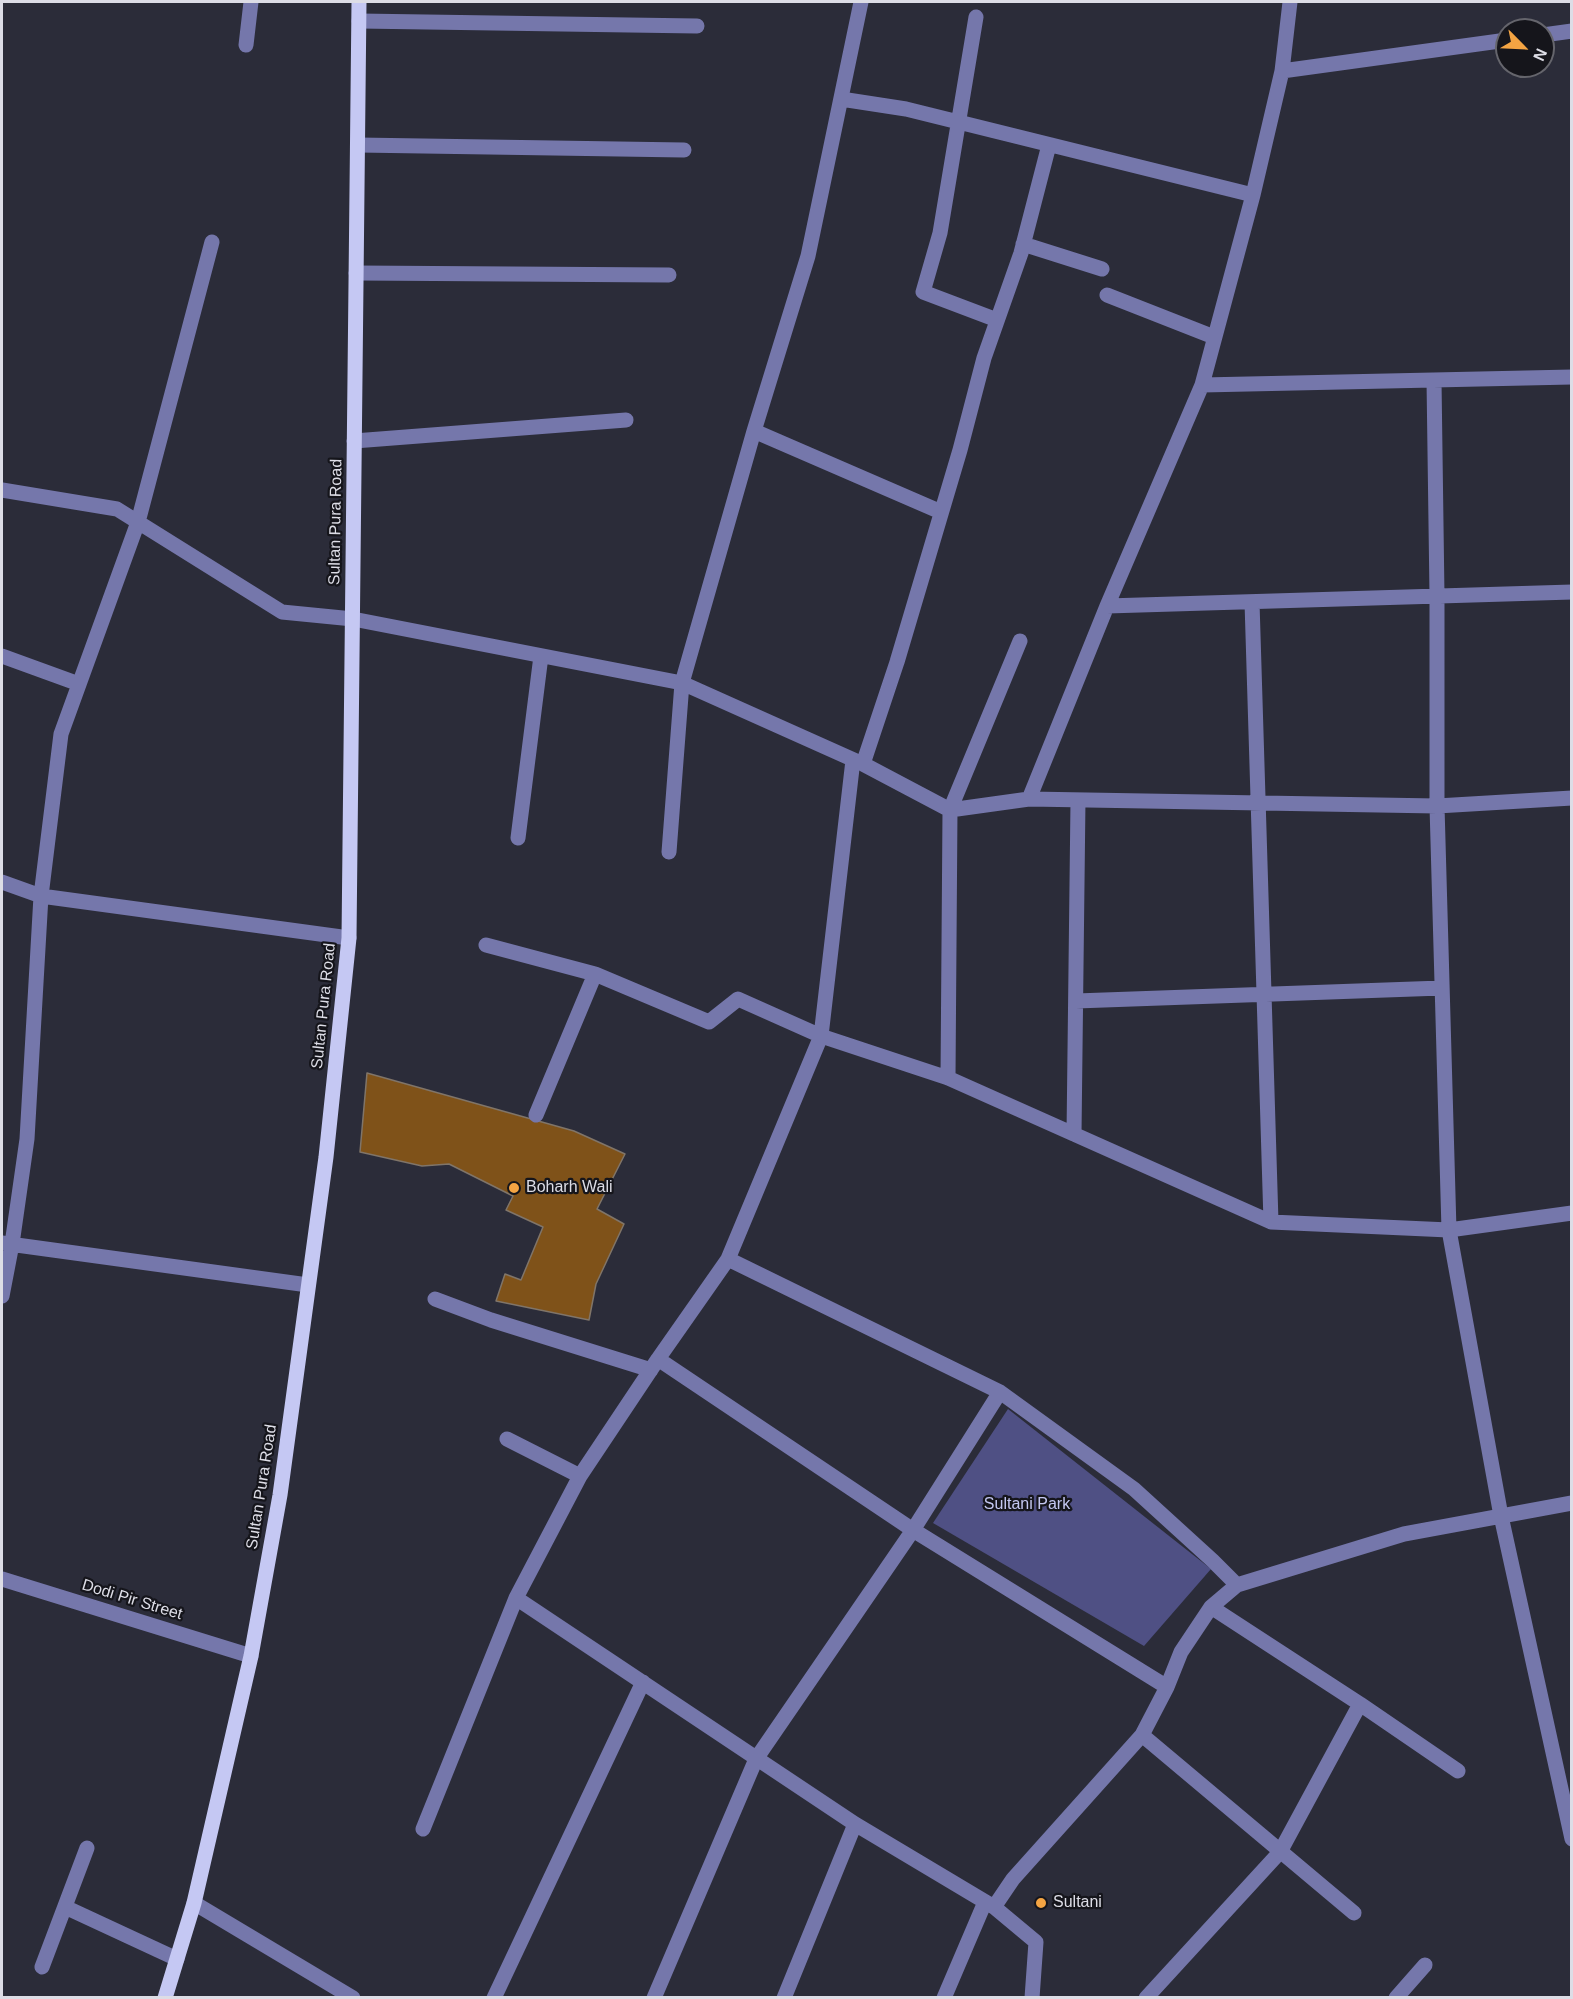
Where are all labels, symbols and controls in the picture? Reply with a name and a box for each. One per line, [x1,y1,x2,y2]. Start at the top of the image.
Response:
north arrow [1495,18,1555,78]
text: N [1530,46,1550,63]
street label: Sultan Pura Road [325,459,347,585]
street label: Sultan Pura Road [308,942,340,1070]
place label: Boharh Wali [526,1178,613,1198]
marker: Boharh Wali [507,1181,521,1195]
street label: Sultan Pura Road [243,1423,281,1551]
park label: Sultani Park [984,1495,1070,1515]
street label: Dodi Pir Street [79,1576,185,1624]
place label: Sultani [1053,1893,1102,1913]
marker: Sultani [1034,1896,1048,1910]

